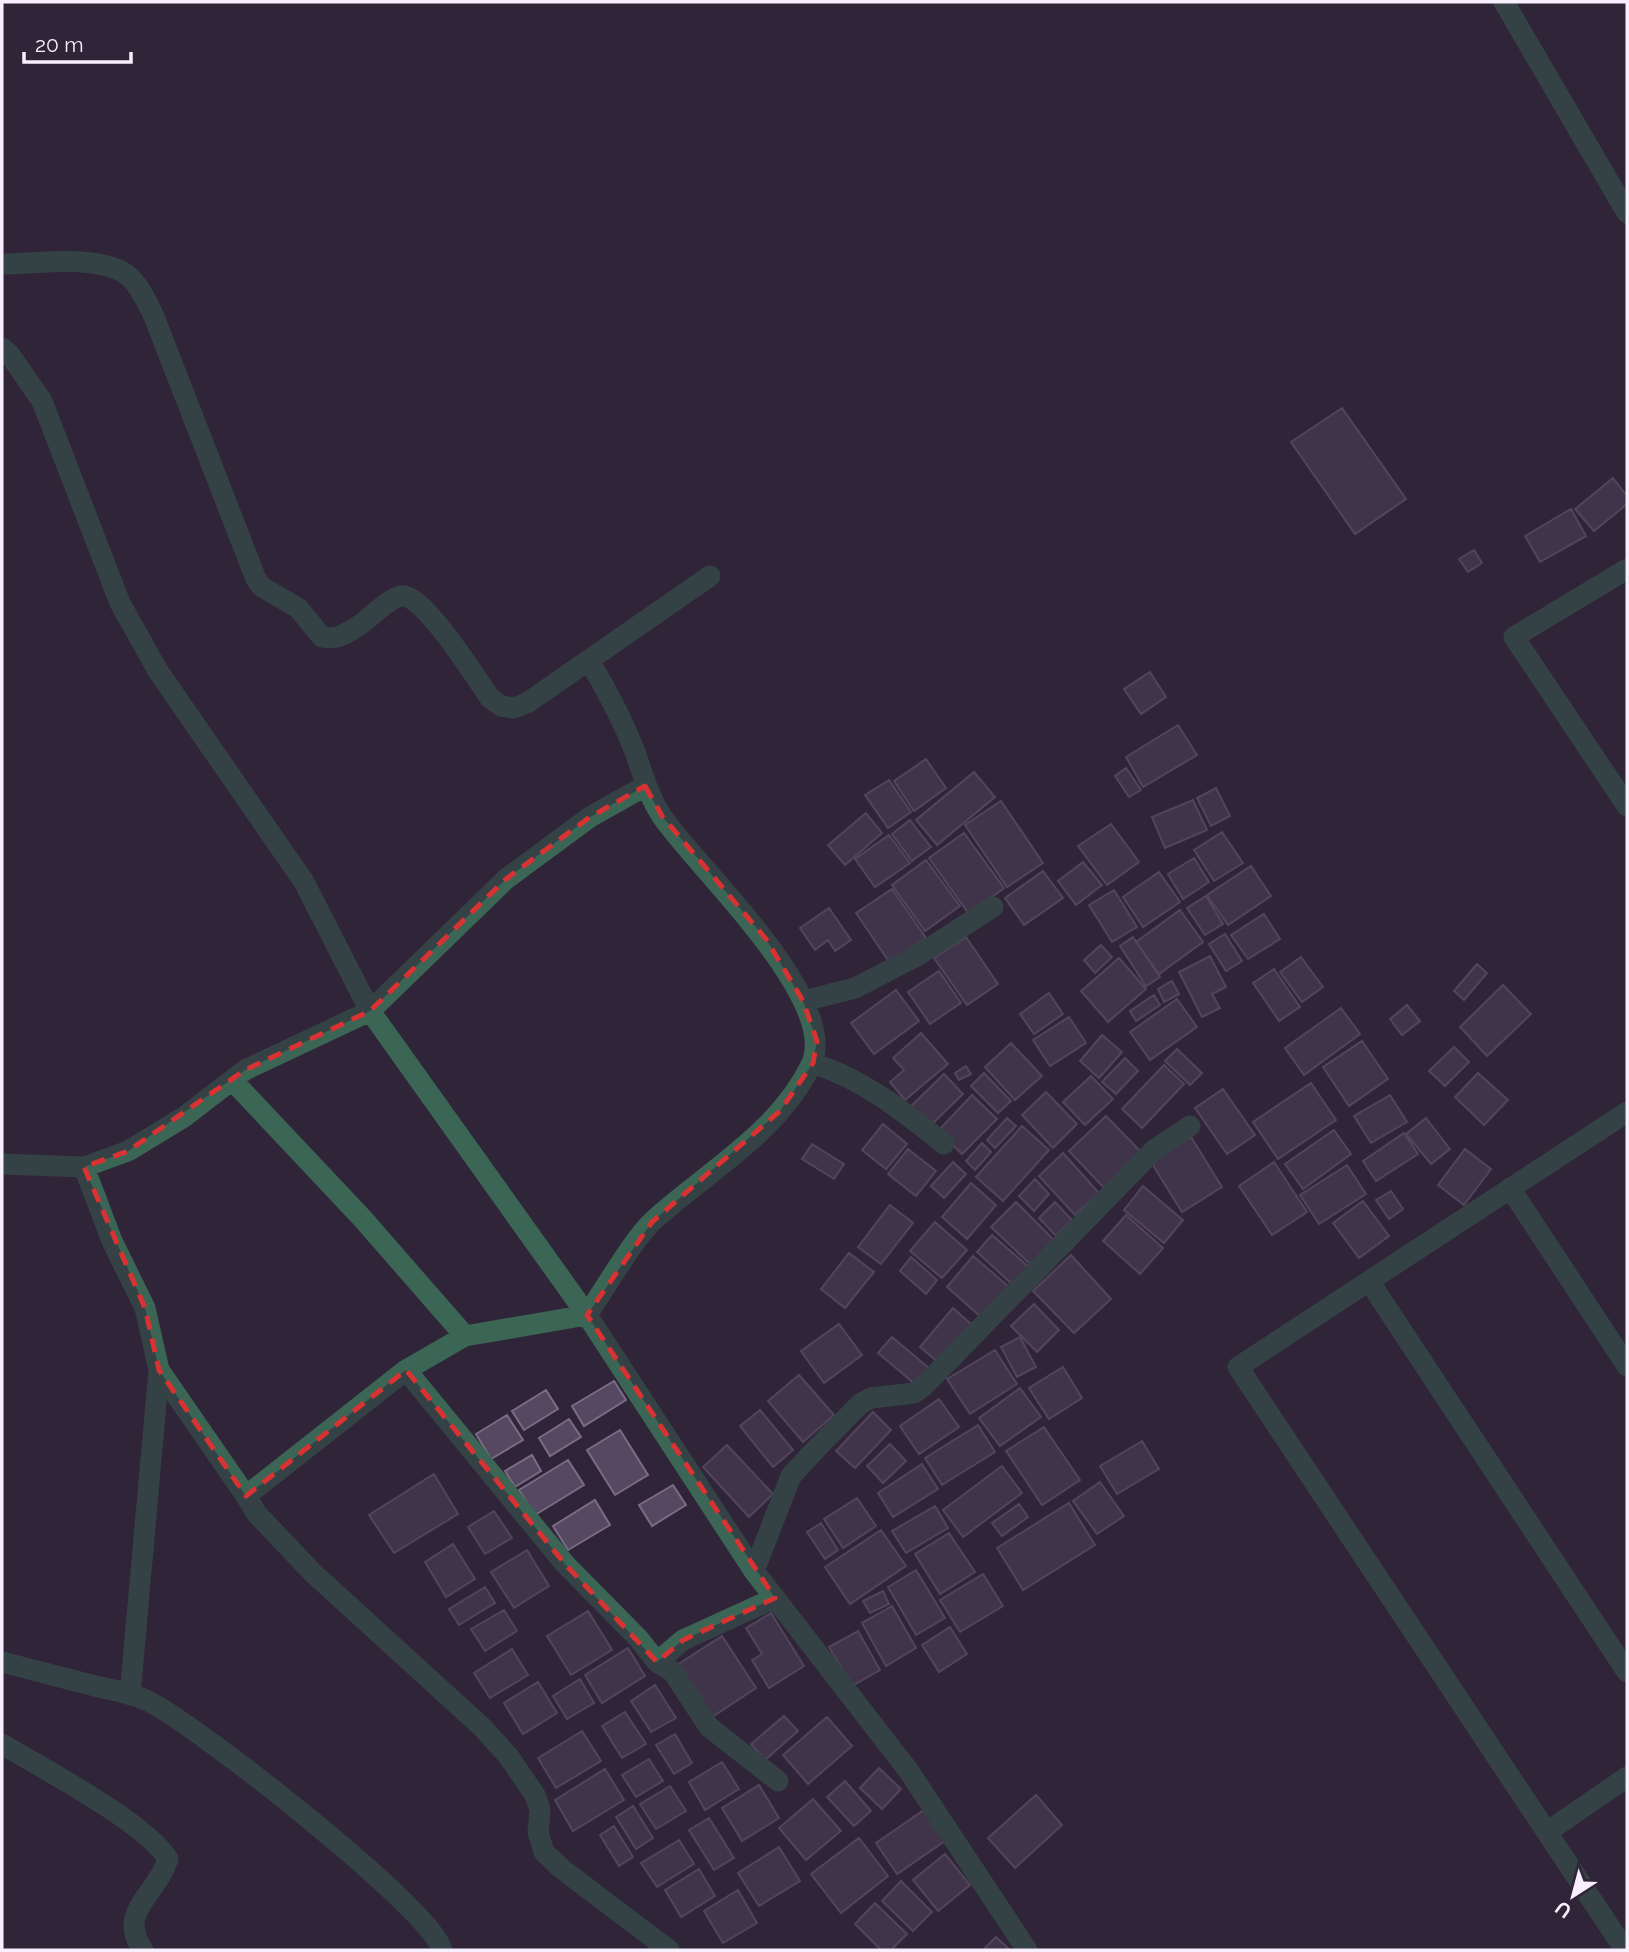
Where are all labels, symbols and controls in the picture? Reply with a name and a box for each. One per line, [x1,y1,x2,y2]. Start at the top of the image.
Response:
scale bar [24,21,131,65]
text: 20 m [35,32,83,57]
north arrow [1538,1861,1608,1931]
text: U [1551,1897,1575,1923]

